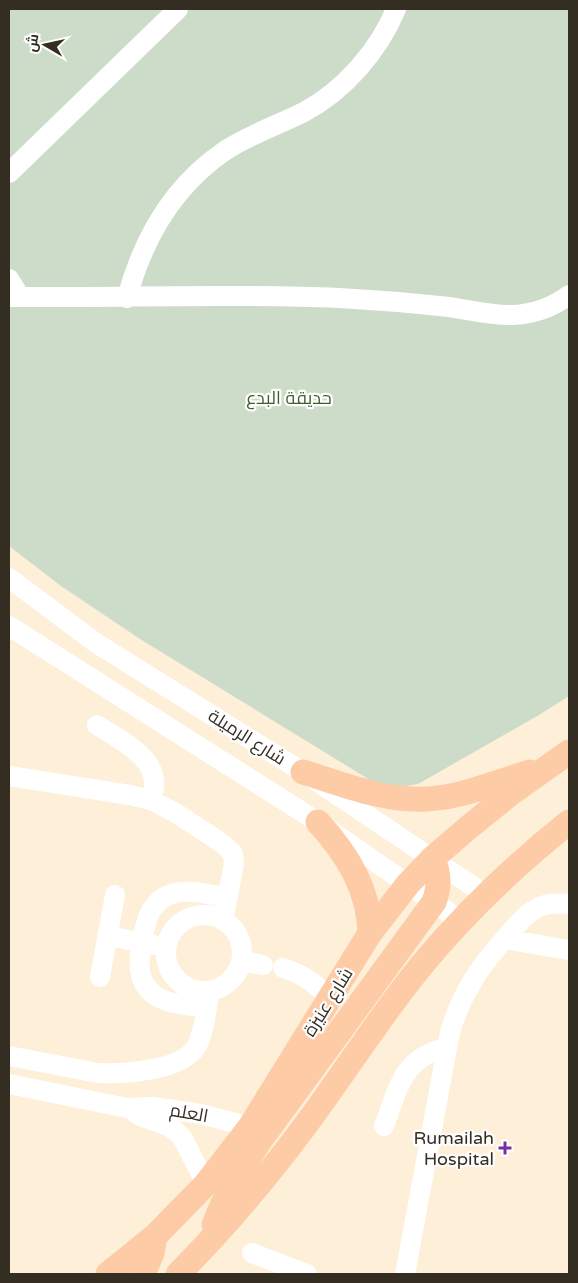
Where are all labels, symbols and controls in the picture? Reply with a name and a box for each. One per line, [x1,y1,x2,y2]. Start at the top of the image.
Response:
north arrow [20,20,70,70]
text: ش [23,33,42,53]
park label: حديقة البدع [246,387,332,410]
street label: شارع الرميلة [204,704,290,770]
street label: شارع عنيزة [298,964,358,1041]
street label: العلم [168,1099,210,1128]
place label: Rumailah Hospital [414,1127,494,1170]
marker: Rumailah Hospital [498,1141,512,1155]

